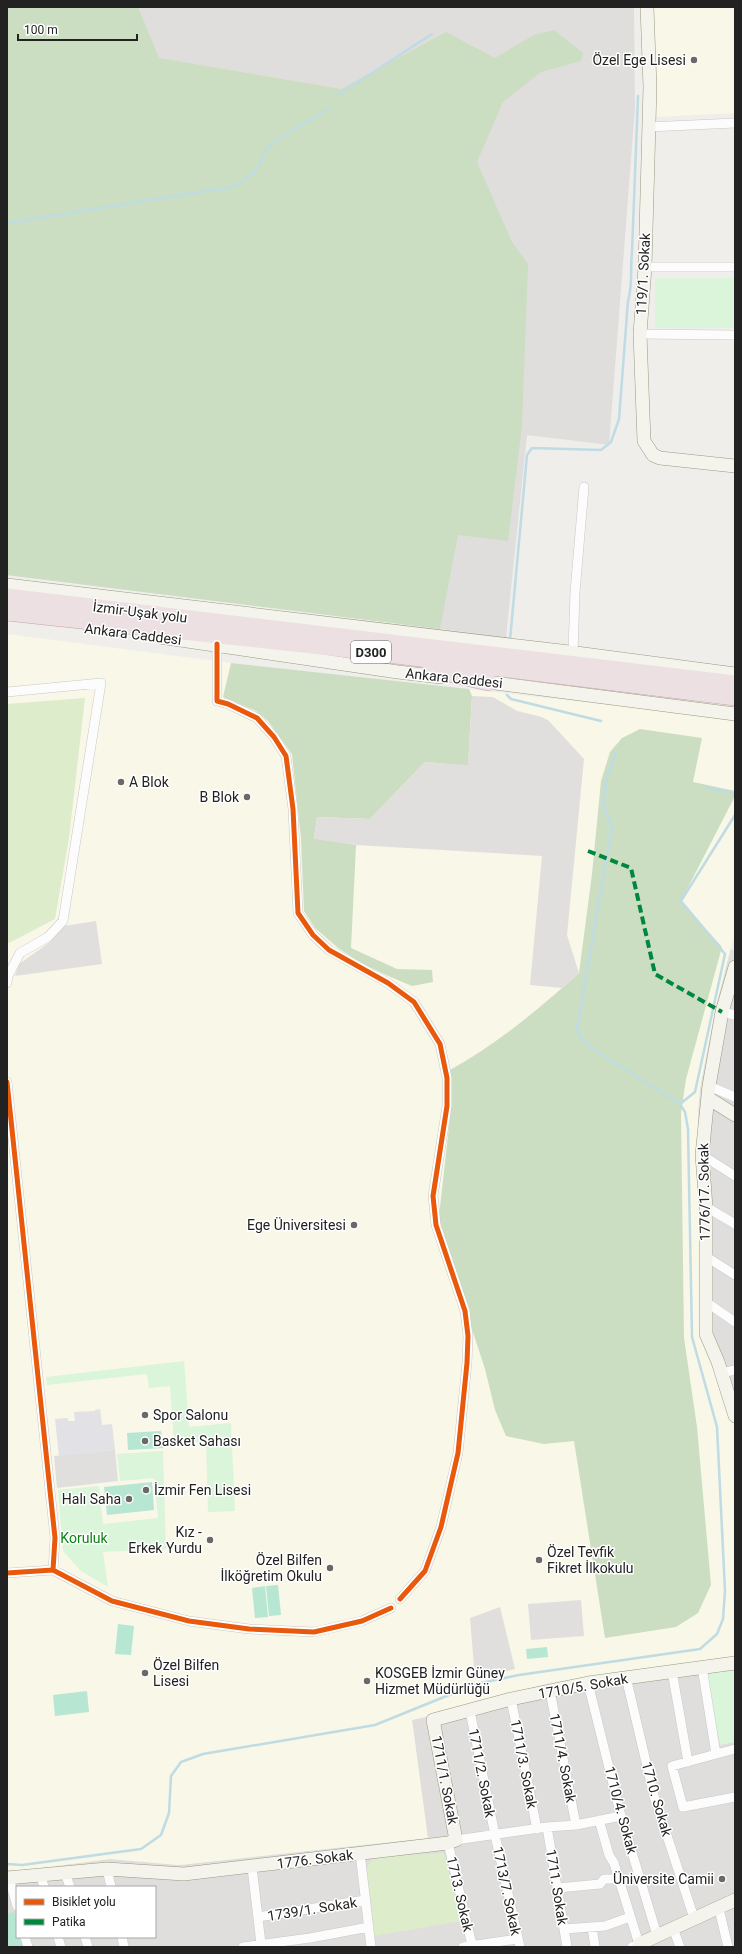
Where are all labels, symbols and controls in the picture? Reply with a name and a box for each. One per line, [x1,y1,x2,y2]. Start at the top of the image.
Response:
scale bar [18,16,137,42]
text: 100 m [24,23,58,37]
place label: Özel Ege Lisesi [592,52,686,68]
marker: Özel Ege Lisesi [689,55,699,65]
street label: 119/1. Sokak [633,231,653,316]
street label: İzmir-Uşak yolu [92,598,188,626]
street label: Ankara Caddesi [84,620,182,648]
road number: D300 [351,641,391,663]
street label: Ankara Caddesi [405,665,503,691]
place label: A Blok [129,774,170,790]
marker: A Blok [116,777,126,787]
place label: B Blok [200,789,240,805]
marker: B Blok [242,792,252,802]
street label: 1776/17. Sokak [695,1142,713,1241]
place label: Ege Üniversitesi [247,1217,346,1233]
marker: Ege Üniversitesi [349,1220,359,1230]
place label: Spor Salonu [153,1407,228,1423]
marker: Spor Salonu [140,1410,150,1420]
place label: Basket Sahası [153,1433,241,1449]
marker: Basket Sahası [140,1436,150,1446]
place label: İzmir Fen Lisesi [154,1482,251,1498]
marker: İzmir Fen Lisesi [141,1485,151,1495]
place label: Halı Saha [62,1491,121,1507]
marker: Halı Saha [124,1494,134,1504]
place label: Kız - Erkek Yurdu [128,1524,202,1556]
park label: Koruluk [60,1530,109,1546]
marker: Kız - Erkek Yurdu [205,1535,215,1545]
place label: Özel Tevfik Fikret İlkokulu [547,1544,634,1576]
place label: Özel Bilfen İlköğretim Okulu [221,1552,322,1584]
marker: Özel Tevfik Fikret İlkokulu [534,1555,544,1565]
marker: Özel Bilfen İlköğretim Okulu [325,1563,335,1573]
place label: Özel Bilfen Lisesi [153,1657,219,1689]
place label: KOSGEB İzmir Güney Hizmet Müdürlüğü [375,1665,505,1697]
marker: Özel Bilfen Lisesi [140,1668,150,1678]
street label: 1710/5. Sokak [537,1670,630,1702]
marker: KOSGEB İzmir Güney Hizmet Müdürlüğü [362,1676,372,1686]
street label: 1711/4. Sokak [547,1712,580,1805]
street label: 1711/3. Sokak [508,1718,541,1811]
street label: 1711/2. Sokak [466,1727,499,1820]
street label: 1711/1. Sokak [429,1734,462,1827]
street label: 1710. Sokak [639,1760,676,1839]
street label: 1710/4. Sokak [602,1764,641,1857]
street label: 1713/7. Sokak [490,1845,524,1938]
street label: 1776. Sokak [276,1846,355,1872]
street label: 1711. Sokak [543,1848,571,1927]
street label: 1713. Sokak [444,1855,477,1934]
place label: Üniversite Camii [613,1871,714,1887]
marker: Üniversite Camii [717,1874,727,1884]
legend [16,1886,156,1938]
street label: 1739/1. Sokak [266,1894,359,1924]
text: Bisiklet yolu [52,1895,116,1909]
text: Patika [52,1915,86,1929]

